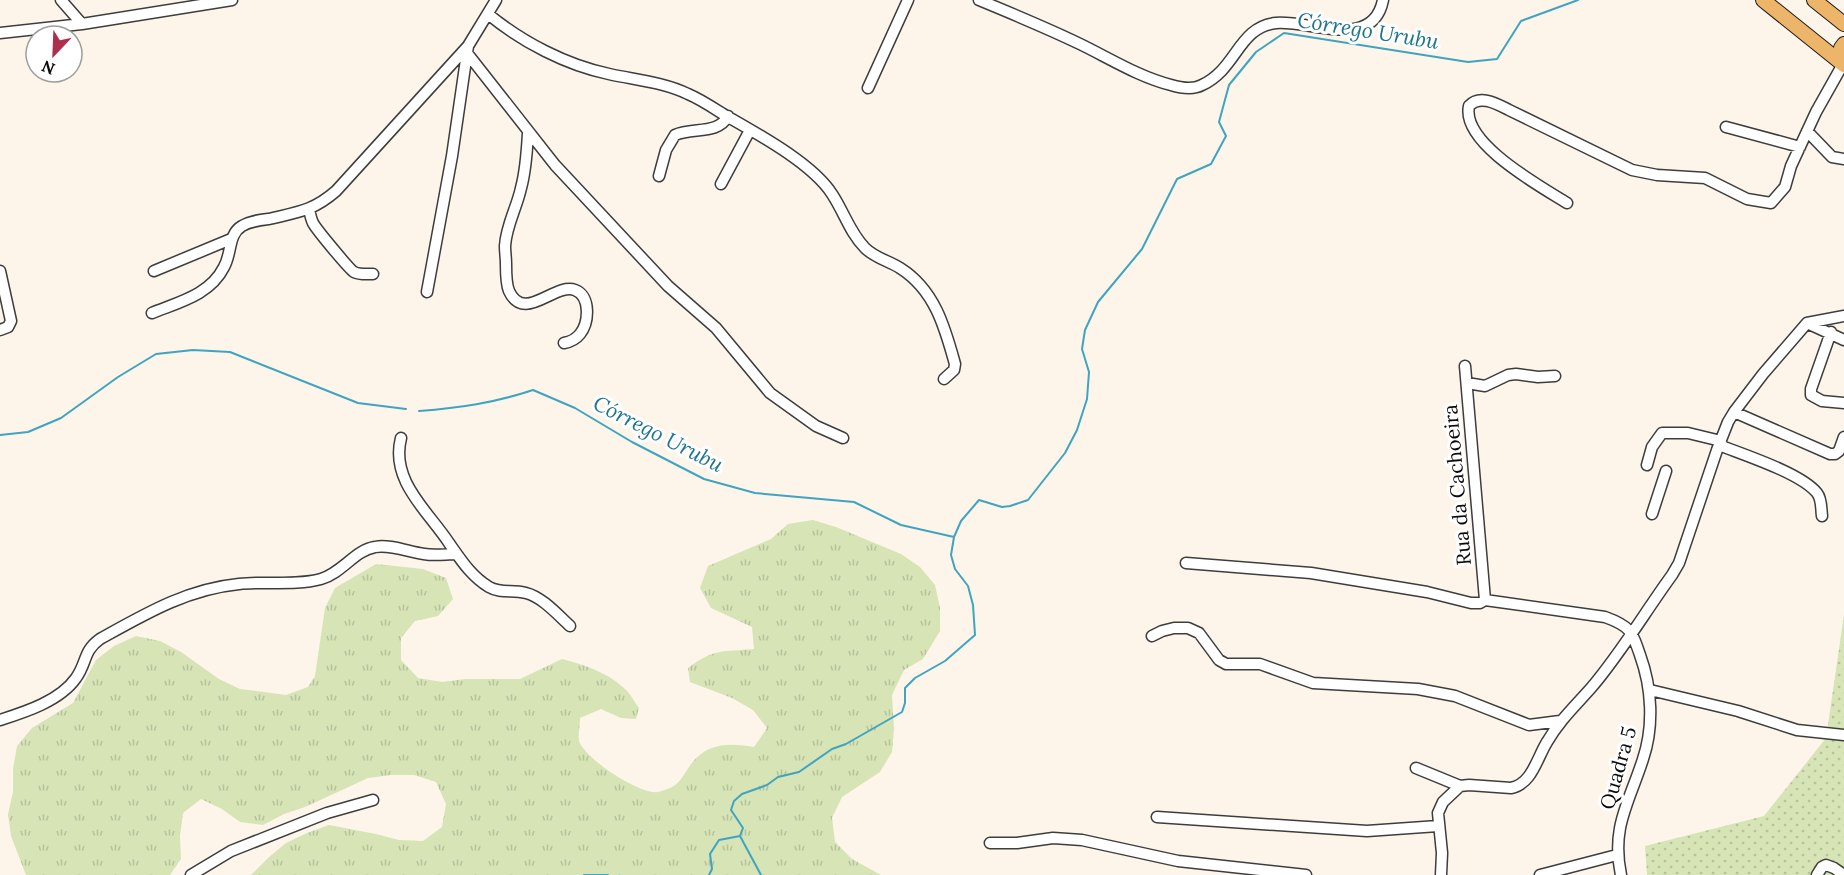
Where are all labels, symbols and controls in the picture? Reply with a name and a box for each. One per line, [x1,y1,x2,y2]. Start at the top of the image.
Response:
water label: Córrego Urubu [1296,6,1441,55]
north arrow [24,24,84,84]
text: N [39,56,58,79]
water label: Córrego Urubu [589,389,728,478]
street label: Rua da Cachoeira [1437,403,1476,567]
street label: Quadra 5 [1594,723,1641,812]

